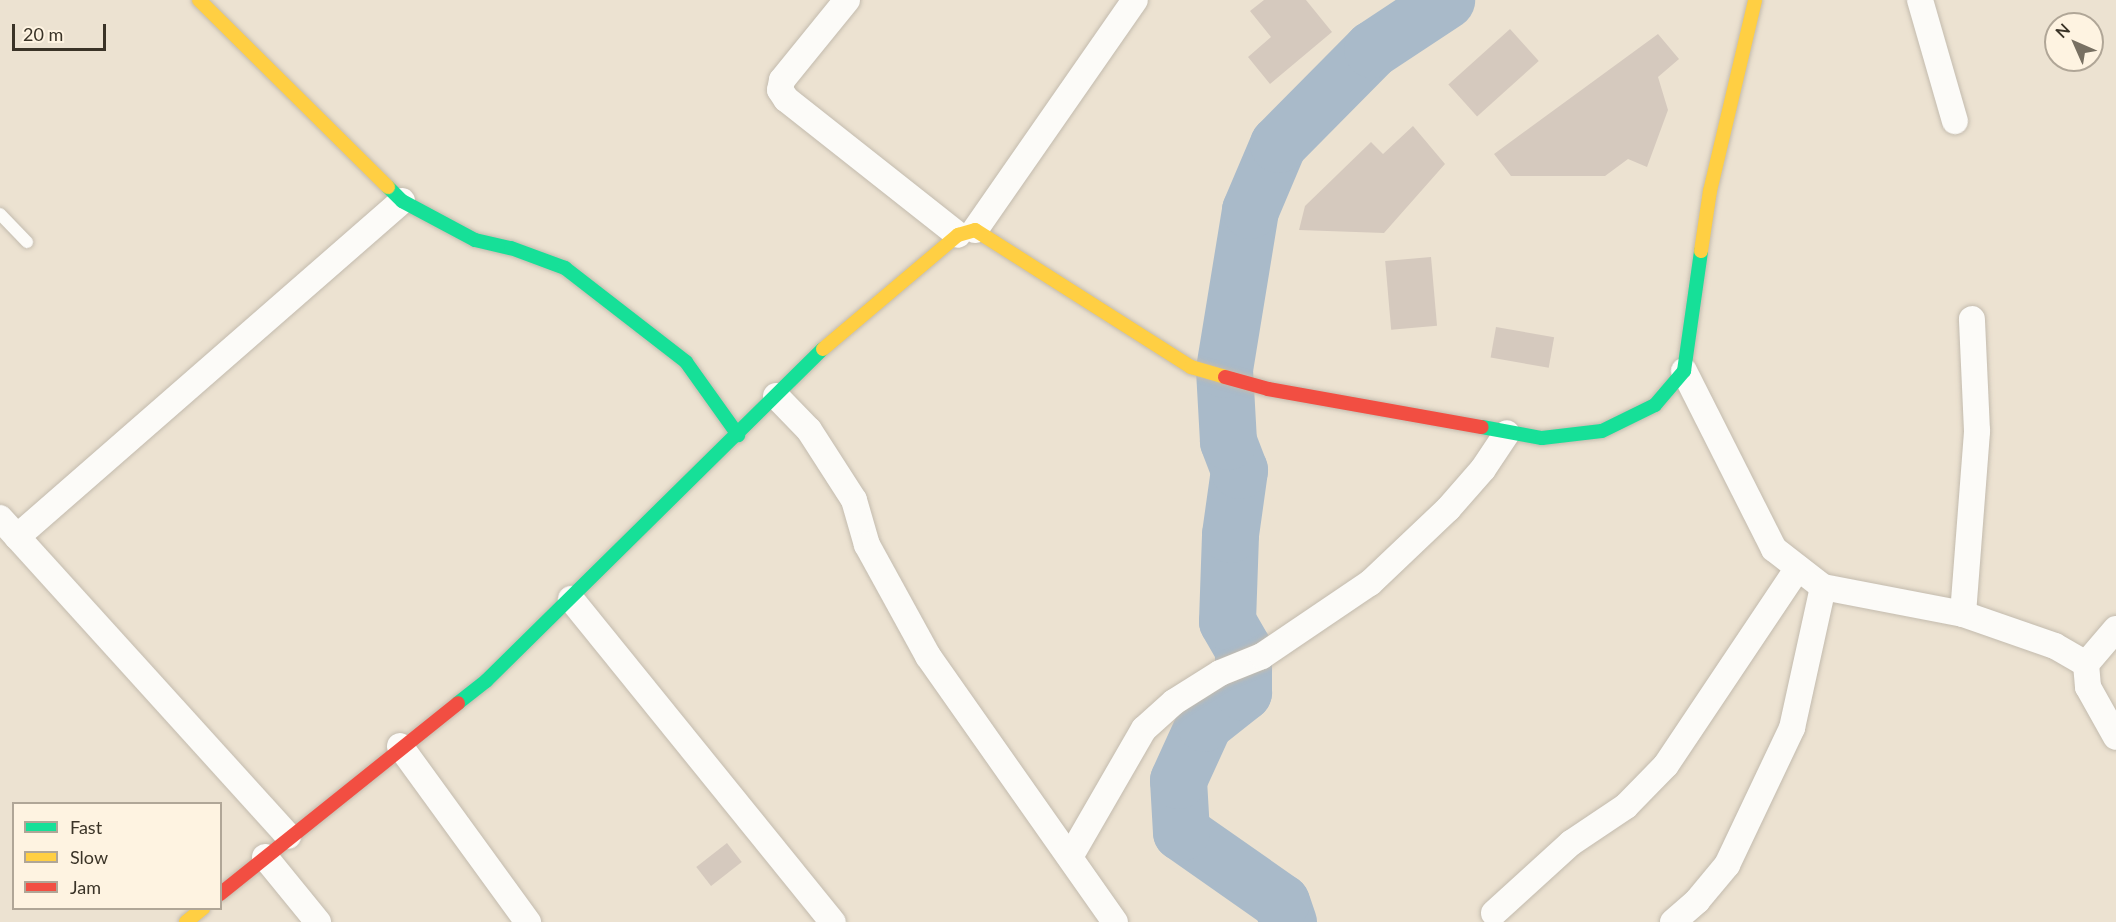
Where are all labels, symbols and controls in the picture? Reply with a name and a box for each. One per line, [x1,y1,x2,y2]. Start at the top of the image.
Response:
scale bar [15,12,110,50]
north arrow [2044,12,2104,72]
text: N [2051,19,2073,41]
text: 20 m [23,23,63,45]
legend [12,802,222,910]
text: Fast [70,816,102,838]
text: Slow [70,846,108,868]
text: Jam [70,876,101,898]

